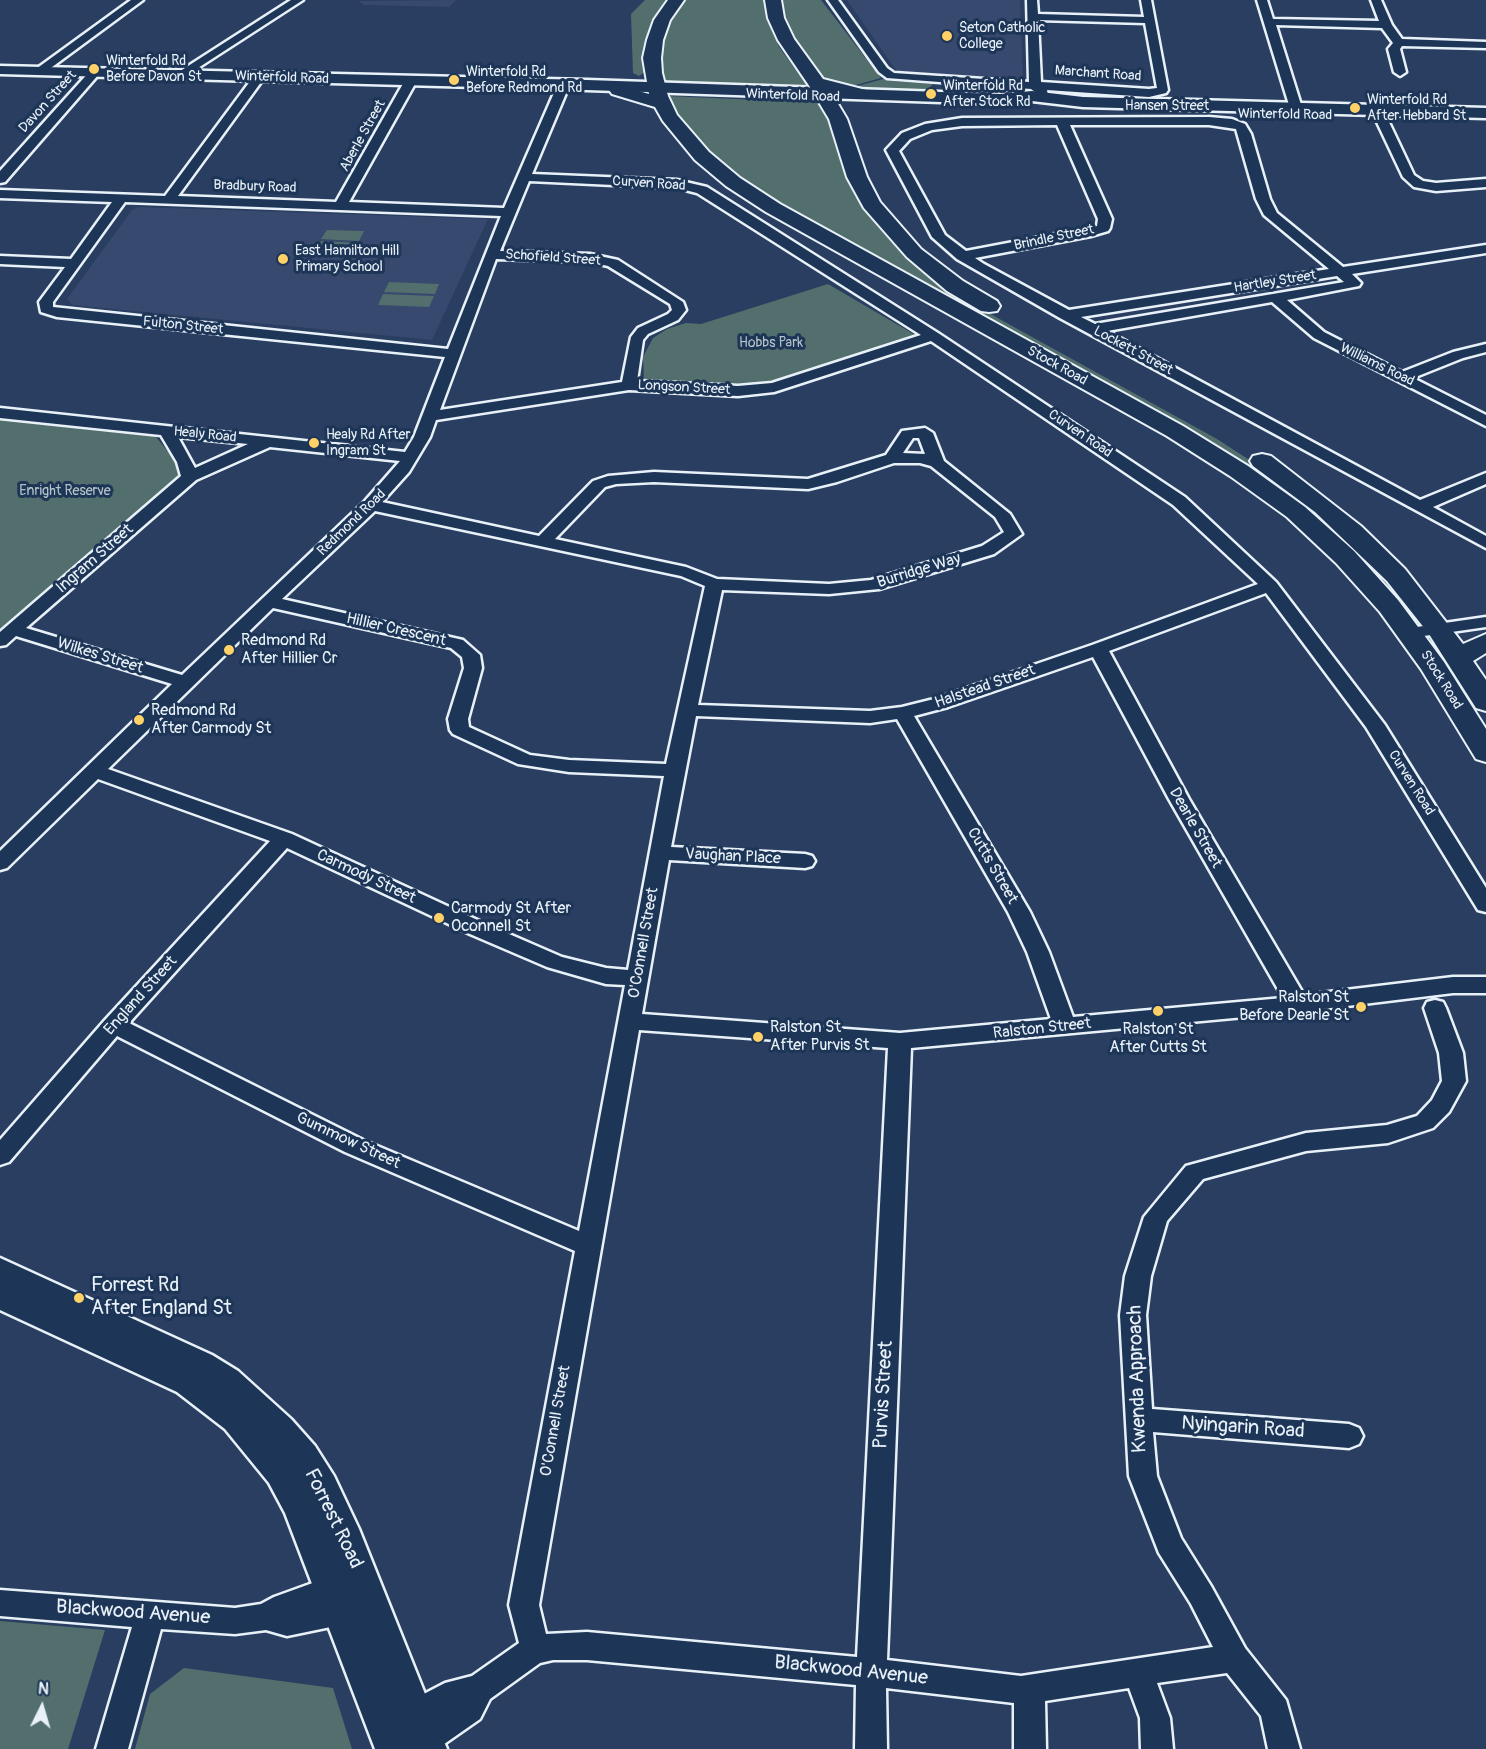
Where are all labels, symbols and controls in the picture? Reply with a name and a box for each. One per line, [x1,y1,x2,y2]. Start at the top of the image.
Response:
place label: Seton Catholic College [959,20,1045,52]
marker: Seton Catholic College [940,29,954,43]
place label: Winterfold Rd Before Davon St [106,53,202,86]
marker: Winterfold Rd Before Davon St [87,62,101,76]
street label: Marchant Road [1054,63,1142,85]
place label: Winterfold Rd Before Redmond Rd [466,64,582,96]
street label: Davon Street [16,67,80,137]
street label: Winterfold Road [235,68,329,88]
marker: Winterfold Rd Before Redmond Rd [447,73,461,87]
place label: Winterfold Rd After Stock Rd [943,78,1031,110]
street label: Winterfold Road [746,86,840,106]
marker: Winterfold Rd After Stock Rd [924,87,938,101]
place label: Winterfold Rd After Hebbard St [1367,92,1466,124]
street label: Aberle Street [336,97,390,175]
street label: Hansen Street [1125,98,1209,114]
marker: Winterfold Rd After Hebbard St [1348,101,1362,115]
street label: Winterfold Road [1238,106,1332,124]
street label: Curven Road [612,173,686,195]
street label: Bradbury Road [213,177,297,197]
street label: Brindle Street [1012,221,1096,255]
place label: East Hamilton Hill Primary School [295,243,399,276]
street label: Schofield Street [505,246,601,270]
marker: East Hamilton Hill Primary School [276,252,290,266]
street label: Hartley Street [1233,267,1317,297]
street label: Fulton Street [142,313,224,339]
street label: Lockett Street [1090,323,1176,379]
park label: Hobbs Park [739,335,803,351]
street label: Williams Road [1337,340,1417,390]
street label: Stock Road [1024,343,1090,389]
street label: Longson Street [637,377,731,399]
street label: Curven Road [1045,406,1115,462]
street label: Healy Road [173,423,237,447]
place label: Healy Rd After Ingram St [326,427,410,460]
marker: Healy Rd After Ingram St [307,436,321,450]
park label: Enright Reserve [19,483,111,499]
street label: Redmond Road [314,486,390,560]
street label: Ingram Street [53,520,137,598]
street label: Burridge Way [875,549,963,593]
street label: Hillier Crescent [344,609,448,651]
place label: Redmond Rd After Hillier Cr [241,631,337,669]
street label: Wilkes Street [55,634,145,678]
marker: Redmond Rd After Hillier Cr [222,643,236,657]
street label: Stock Road [1416,647,1466,713]
street label: Halstead Street [932,661,1038,713]
place label: Redmond Rd After Carmody St [151,701,271,739]
marker: Redmond Rd After Carmody St [132,713,146,727]
street label: Curven Road [1384,747,1438,819]
street label: Dearle Street [1164,784,1226,872]
street label: Cutts Street [962,824,1022,908]
street label: Vaughan Place [685,845,781,869]
street label: Carmody Street [313,846,419,908]
street label: O'Connell Street [625,886,663,1000]
place label: Carmody St After Oconnell St [451,899,571,937]
marker: Carmody St After Oconnell St [432,911,446,925]
street label: England Street [100,952,182,1040]
place label: Ralston St Before Dearle St [1239,988,1349,1026]
marker: Ralston St Before Dearle St [1354,1000,1368,1014]
marker: Ralston St After Cutts St [1151,1004,1165,1018]
street label: Ralston Street [992,1014,1092,1044]
place label: Ralston St After Purvis St [770,1018,869,1056]
place label: Ralston St After Cutts St [1109,1020,1207,1058]
marker: Ralston St After Purvis St [751,1030,765,1044]
street label: Gummow Street [293,1108,403,1174]
place label: Forrest Rd After England St [91,1274,232,1321]
marker: Forrest Rd After England St [72,1291,86,1305]
street label: Kwenda Approach [1123,1305,1153,1453]
street label: Purvis Street [869,1340,899,1450]
street label: O'Connell Street [537,1364,575,1478]
street label: Nyingarin Road [1180,1412,1306,1444]
street label: Forrest Road [298,1465,368,1573]
street label: Blackwood Avenue [55,1596,211,1630]
street label: Blackwood Avenue [773,1651,929,1691]
north arrow [12,1677,72,1737]
text: N [37,1679,50,1700]

